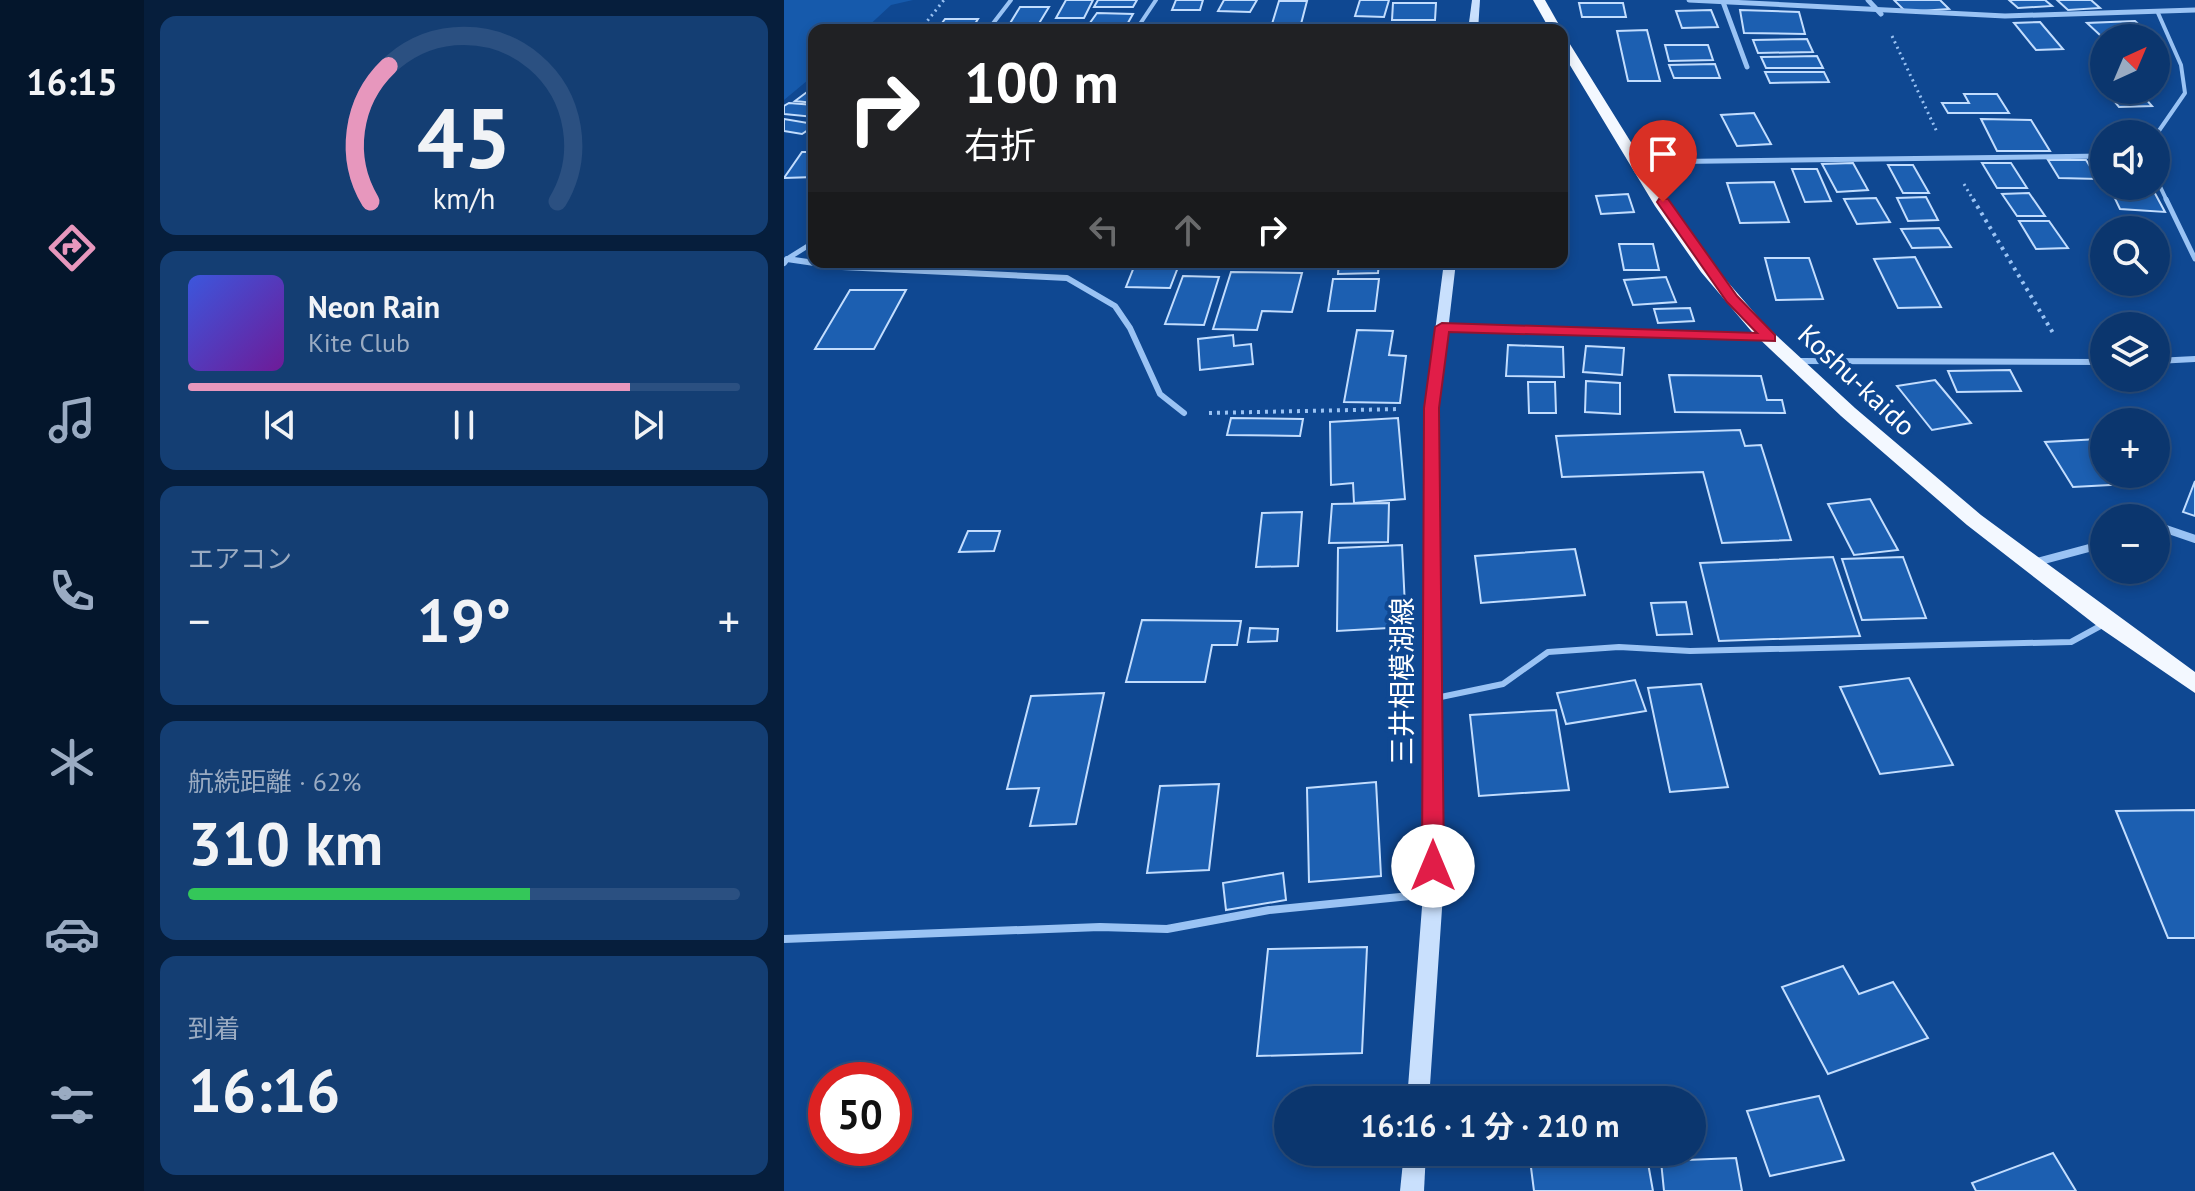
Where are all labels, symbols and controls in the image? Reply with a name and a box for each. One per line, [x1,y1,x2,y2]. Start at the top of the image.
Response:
north arrow [2090,24,2170,104]
map controls [2090,24,2170,584]
text: 100 m [964,46,1119,118]
icon: right [832,56,936,160]
text: 16:15 [26,58,118,105]
text: 45 [417,82,511,190]
pin [1629,120,1697,202]
button: sound [2090,120,2170,200]
text: 右折 [964,121,1036,168]
icon: arrive [1641,132,1685,176]
text: km/h [433,180,495,217]
icon: left [1082,208,1126,252]
icon: ahead [1166,208,1210,252]
icon: right [1250,208,1294,252]
button: search [2090,216,2170,296]
icon: directions [44,220,100,276]
text: Neon Rain [308,287,440,326]
button: layers [2090,312,2170,392]
street label: Koshu-kaido [1791,316,1924,444]
text: Kite Club [308,326,410,359]
icon: music [44,392,100,448]
icon: previous [258,403,302,447]
icon: pause [442,403,486,447]
icon: next [626,403,670,447]
button: + [2090,408,2170,488]
button: − [2090,504,2170,584]
text: エアコン [188,542,292,575]
icon: phone [44,563,100,619]
text: 19° [417,581,511,659]
text: − [188,592,210,649]
text: + [718,592,740,649]
street label: 三井相模湖線 [1383,597,1420,765]
icon: climate [44,734,100,790]
text: 航続距離 · 62% [188,765,361,798]
text: 310 km [188,804,383,882]
position arrow [1391,824,1475,908]
icon: car [44,906,100,962]
text: 到着 [188,1012,240,1045]
text: 16:16 [188,1051,340,1129]
speed limit sign: 50 [808,1062,912,1166]
icon: filters [44,1077,100,1133]
text: 16:16 · 1 分 · 210 m [1360,1106,1620,1145]

